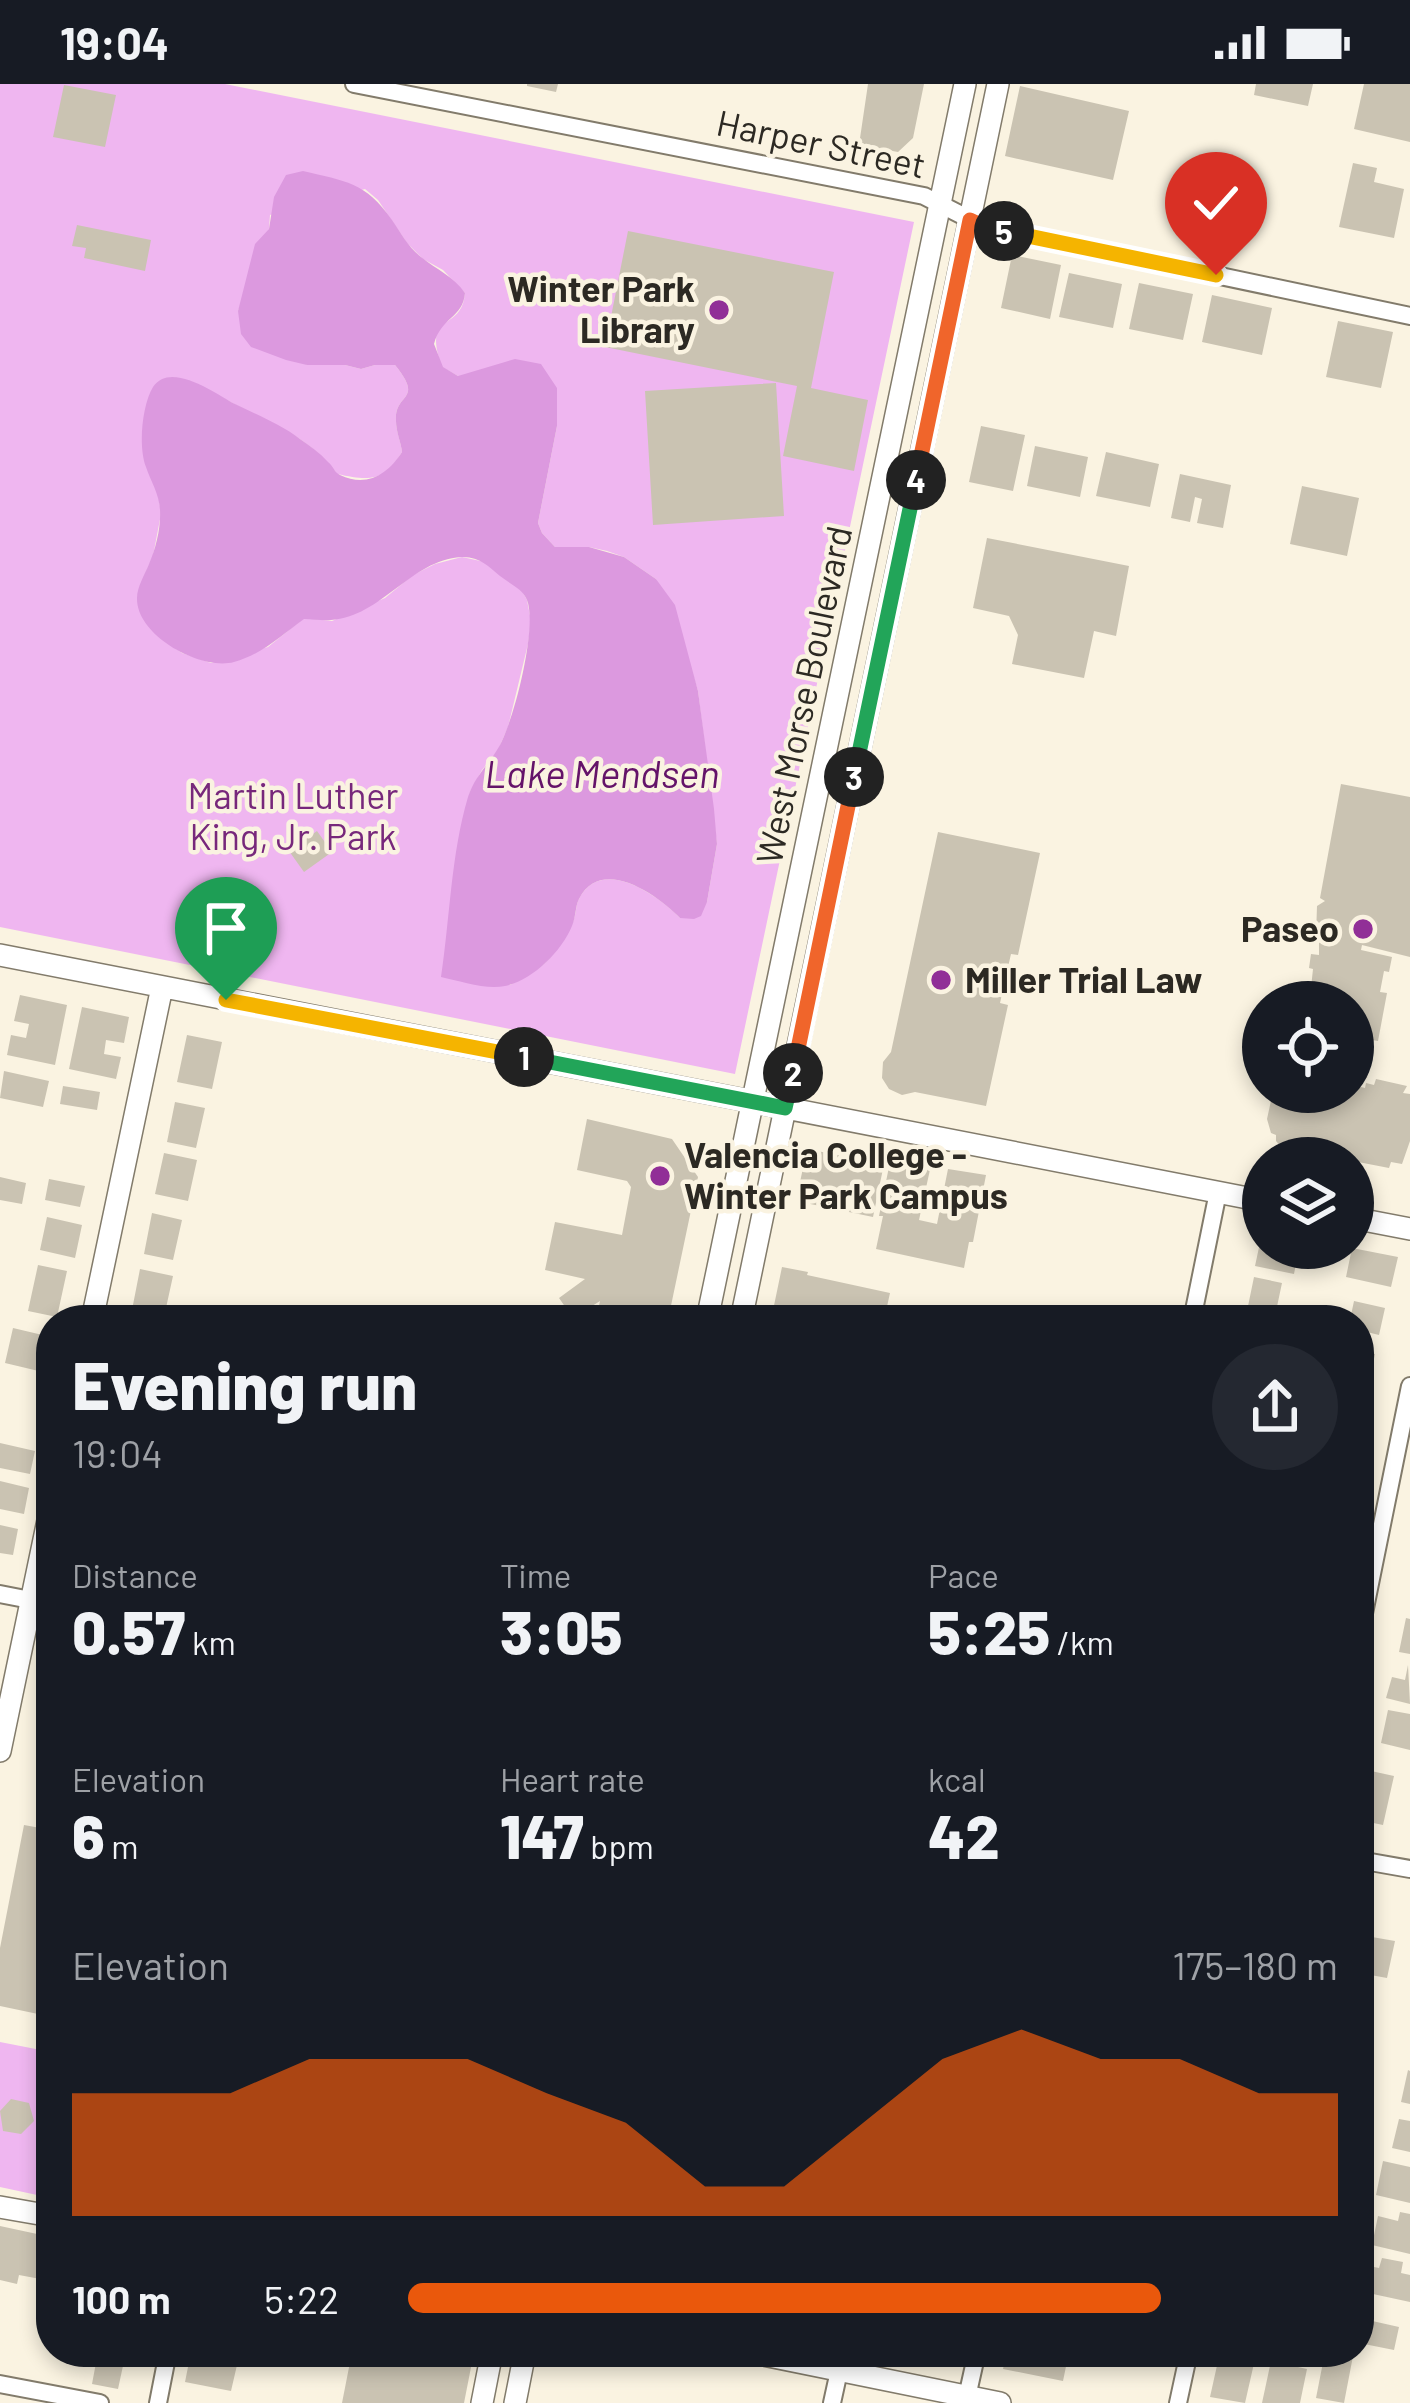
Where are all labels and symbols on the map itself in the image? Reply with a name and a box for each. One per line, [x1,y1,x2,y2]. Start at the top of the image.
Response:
street label: Harper Street [713,99,930,186]
pin [1165,152,1267,275]
pin: 5 [974,201,1034,261]
place label: Winter Park Library [507,266,695,350]
marker: Winter Park Library [706,297,732,323]
pin: 4 [886,450,946,510]
street label: West Morse Boulevard [746,522,859,868]
pin: 3 [824,747,884,807]
water label: Lake Mendsen [485,749,719,796]
park label: Martin Luther King, Jr. Park [188,773,398,857]
pin [175,877,277,1000]
place label: Paseo [1241,906,1339,949]
marker: Paseo [1350,916,1376,942]
place label: Miller Trial Law [965,957,1202,1000]
marker: Miller Trial Law [928,967,954,993]
pin: 1 [494,1027,554,1087]
pin: 2 [763,1043,823,1103]
place label: Valencia College - Winter Park Campus [684,1132,1008,1216]
marker: Valencia College - Winter Park Campus [647,1163,673,1189]

